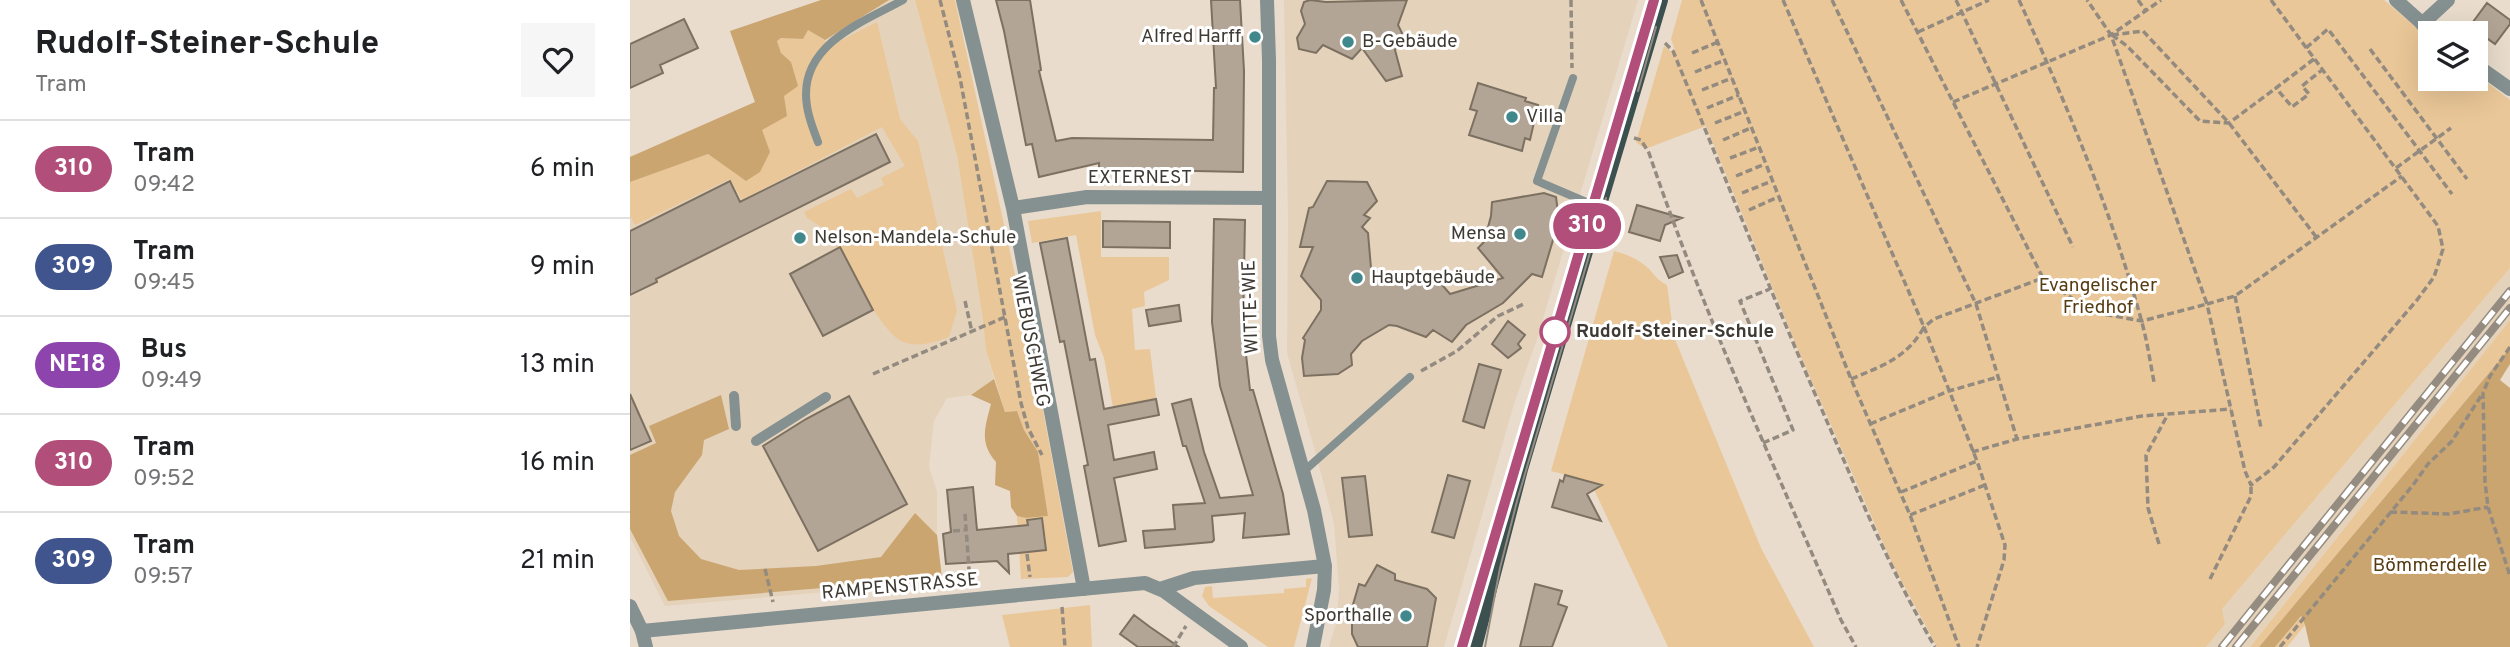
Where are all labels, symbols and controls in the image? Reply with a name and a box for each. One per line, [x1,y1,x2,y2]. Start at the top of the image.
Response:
map controls [2418,21,2488,91]
button: layers [2418,21,2488,91]
button: heart [521,23,595,97]
text: Rudolf-Steiner-Schule [35,24,379,66]
place label: Alfred Harff [1141,25,1241,49]
marker: Alfred Harff [1247,29,1263,45]
place label: B-Gebäude [1362,30,1457,54]
marker: B-Gebäude [1340,34,1356,50]
text: Tram [35,71,87,100]
place label: Villa [1526,105,1563,129]
marker: Villa [1504,109,1520,125]
text: Tram [133,138,195,171]
text: 6 min [530,153,595,186]
text: 310 [54,154,93,184]
street label: EXTERNEST [1088,166,1192,190]
text: 09:42 [133,171,195,200]
line badge: 310 [1547,203,1627,249]
text: 310 [1567,211,1607,241]
place label: Mensa [1451,222,1506,246]
place label: Nelson-Mandela-Schule [814,226,1016,250]
marker: Mensa [1512,226,1528,242]
marker: Nelson-Mandela-Schule [792,230,808,246]
text: Tram [133,236,195,269]
text: 9 min [530,251,595,284]
text: 309 [51,252,96,282]
street label: WITTE-WIE [1237,260,1265,354]
place label: Hauptgebäude [1371,266,1495,290]
text: 09:45 [133,269,195,298]
marker: Hauptgebäude [1349,270,1365,286]
street label: WIEBUSCHWEG [1005,273,1055,409]
park label: Evangelischer Friedhof [2039,274,2158,320]
marker: Rudolf-Steiner-Schule [1540,317,1570,347]
place label: Rudolf-Steiner-Schule [1576,320,1774,344]
text: Bus [141,334,187,367]
text: 13 min [520,349,595,382]
text: NE18 [49,350,106,380]
text: 09:49 [141,367,202,396]
text: Tram [133,432,195,465]
text: 16 min [520,447,595,480]
text: 310 [54,448,93,478]
text: 09:52 [133,465,195,494]
text: Tram [133,530,195,563]
text: 21 min [520,545,595,578]
text: 309 [51,546,96,576]
park label: Bömmerdelle [2373,554,2487,578]
text: 09:57 [133,563,193,592]
street label: RAMPENSTRASSE [821,568,979,606]
place label: Sporthalle [1304,604,1392,628]
marker: Sporthalle [1398,608,1414,624]

